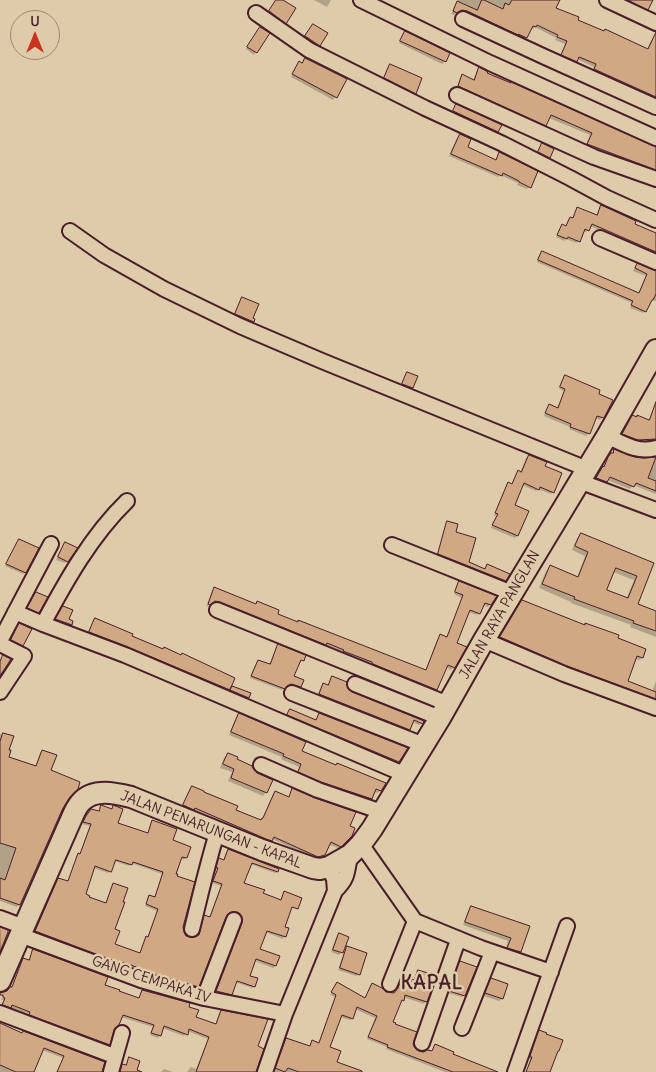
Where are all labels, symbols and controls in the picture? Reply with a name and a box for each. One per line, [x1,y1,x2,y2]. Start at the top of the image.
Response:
north arrow [10,10,60,60]
text: U [30,12,40,30]
street label: JALAN RAYA PANGLAN [456,548,544,682]
street label: JALAN PENARUNGAN - KAPAL [118,788,304,872]
street label: GANG CEMPAKA IV [90,953,212,1007]
district label: KAPAL [400,973,464,995]

